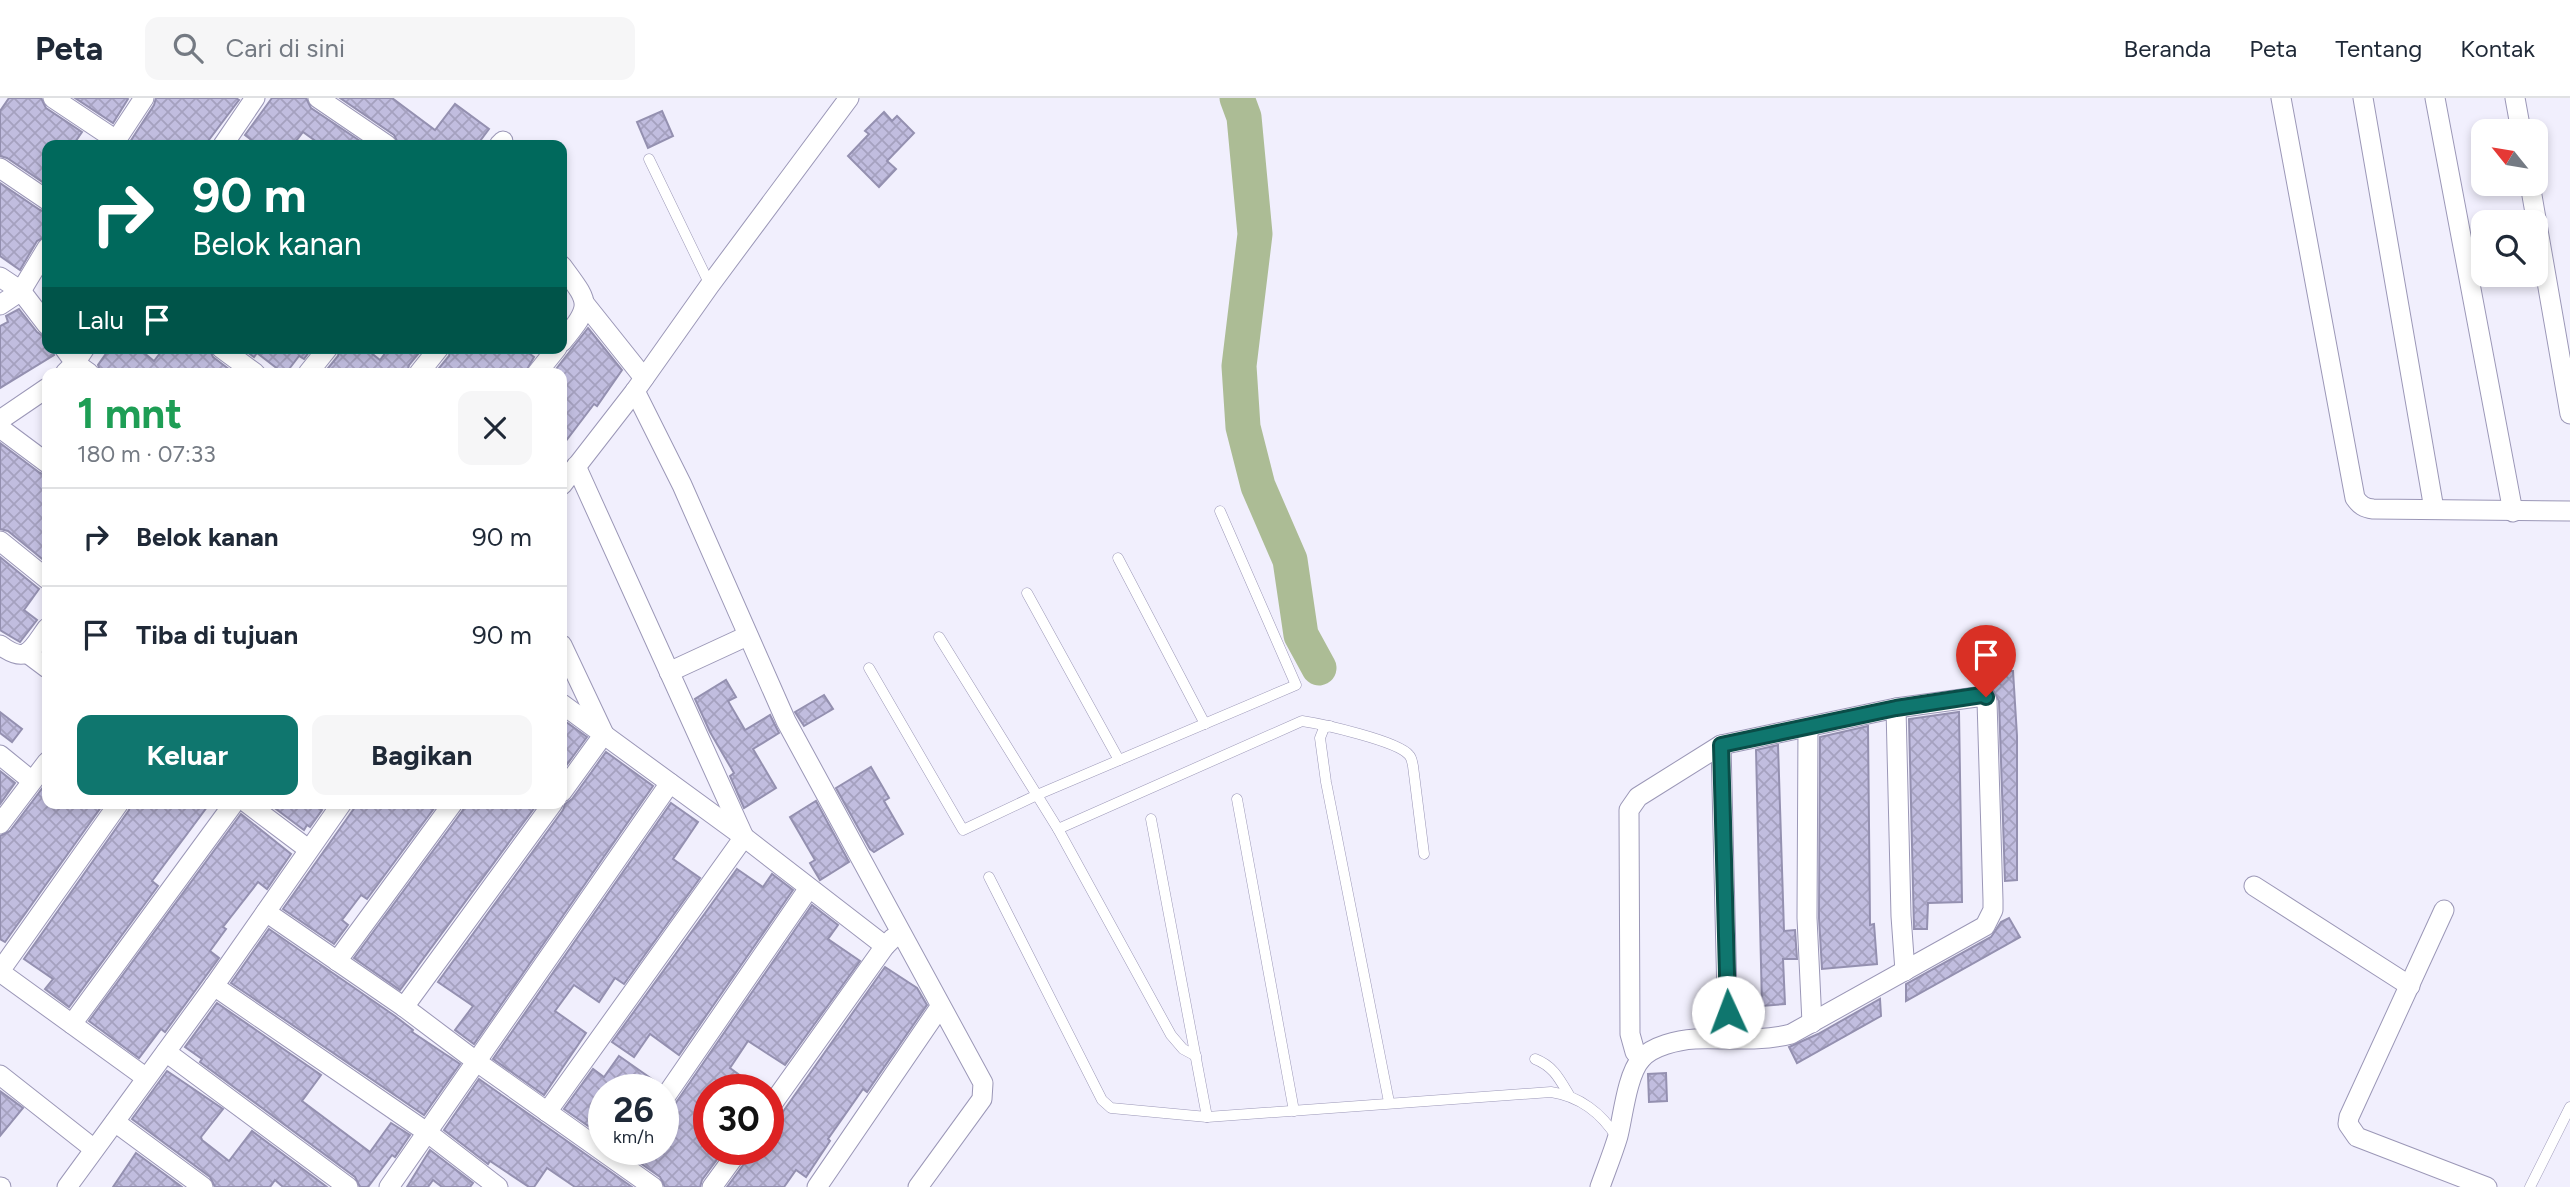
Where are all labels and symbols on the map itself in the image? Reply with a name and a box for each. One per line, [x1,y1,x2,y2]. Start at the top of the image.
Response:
north arrow [2471,119,2548,196]
pin [1956,625,2016,697]
position arrow [1691,975,1765,1049]
speed limit sign: 30 [693,1074,784,1165]

